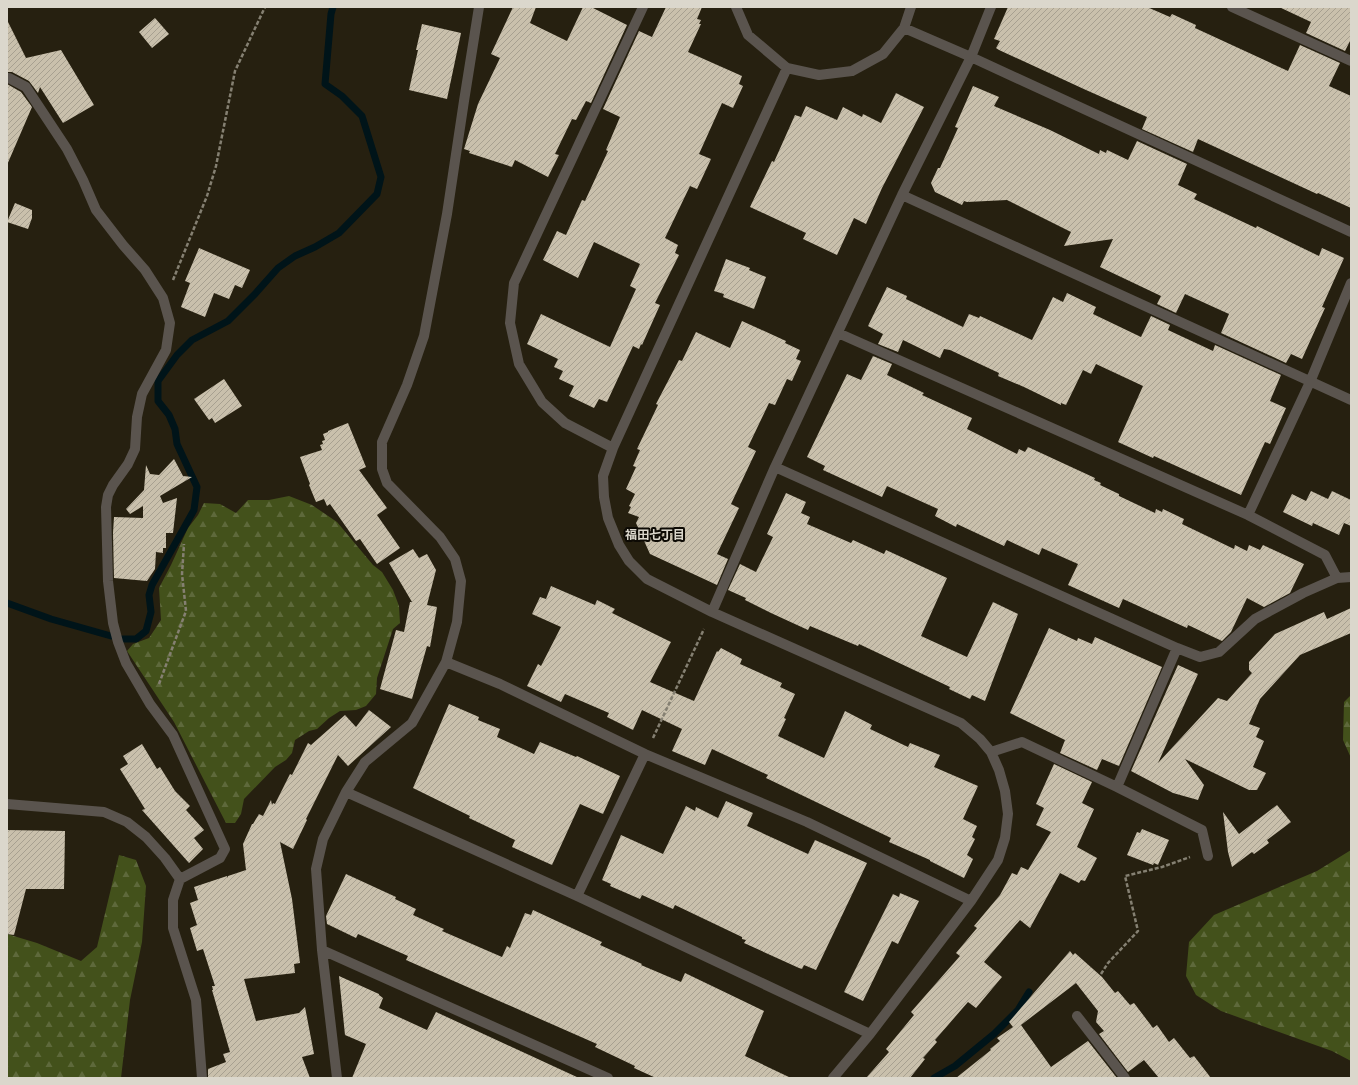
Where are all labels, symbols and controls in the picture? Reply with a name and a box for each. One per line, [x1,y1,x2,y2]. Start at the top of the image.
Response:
district label: 福田七丁目 [625,527,685,543]

